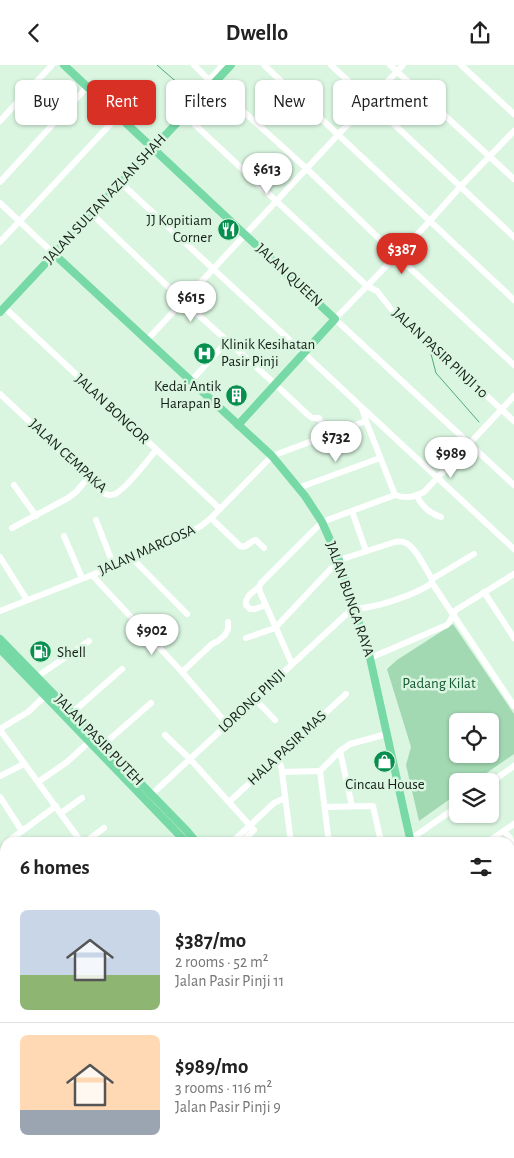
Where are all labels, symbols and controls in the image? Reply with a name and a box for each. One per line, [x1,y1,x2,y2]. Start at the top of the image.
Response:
icon: back [20,19,48,47]
icon: share [466,19,494,47]
text: Dwello [226,22,288,44]
chip: Buy [15,80,77,125]
chip: Rent [87,80,156,125]
chip: Filters [166,80,245,125]
chip: New [255,80,323,125]
chip: Apartment [333,80,446,125]
street label: JALAN SULTAN AZLAN SHAH [41,131,169,267]
pin: $613 [237,153,297,195]
text: $613 [253,161,281,177]
place label: JJ Kopitiam Corner [147,213,212,245]
restaurant icon: JJ Kopitiam Corner [216,217,240,241]
pin: $387 [372,233,432,275]
street label: JALAN QUEEN [253,241,325,309]
text: $387 [388,241,416,257]
pin: $615 [161,281,221,323]
text: $615 [177,289,205,305]
street label: JALAN PASIR PINJI 10 [389,305,491,401]
place label: Klinik Kesihatan Pasir Pinji [221,337,315,369]
hospital icon: Klinik Kesihatan Pasir Pinji [193,341,217,365]
street label: JALAN BONGOR [72,371,152,447]
place label: Kedai Antik Harapan B [154,379,221,411]
building icon: Kedai Antik Harapan B [225,383,249,407]
street label: JALAN CEMPAKA [26,416,110,496]
pin: $732 [306,421,366,463]
text: $732 [322,429,350,445]
pin: $989 [421,437,481,479]
text: $989 [436,445,466,461]
street label: JALAN MARGOSA [96,522,198,578]
street label: JALAN BUNGA RAYA [323,539,377,659]
pin: $902 [122,613,182,656]
text: $902 [137,622,167,638]
fuel station icon: Shell [29,640,53,664]
place label: Shell [57,645,86,660]
street label: LORONG PINJI [216,666,288,736]
park label: Padang Kilat [402,676,476,691]
street label: JALAN PASIR PUTEH [52,691,146,789]
street label: HALA PASIR MAS [245,708,329,788]
map controls [449,713,499,823]
button: locate [449,713,499,763]
shop icon: Cincau House [373,749,397,773]
button: layers [449,773,499,823]
place label: Cincau House [345,777,425,792]
icon: filters [467,853,495,881]
text: 6 homes [20,857,90,878]
icon: home [60,930,120,990]
text: $387/mo [175,930,246,951]
text: 2 rooms · 52 m² [175,954,268,970]
text: Jalan Pasir Pinji 11 [175,973,284,989]
icon: home [60,1055,120,1115]
text: $989/mo [175,1056,248,1077]
text: 3 rooms · 116 m² [175,1080,272,1096]
text: Jalan Pasir Pinji 9 [175,1099,281,1115]

